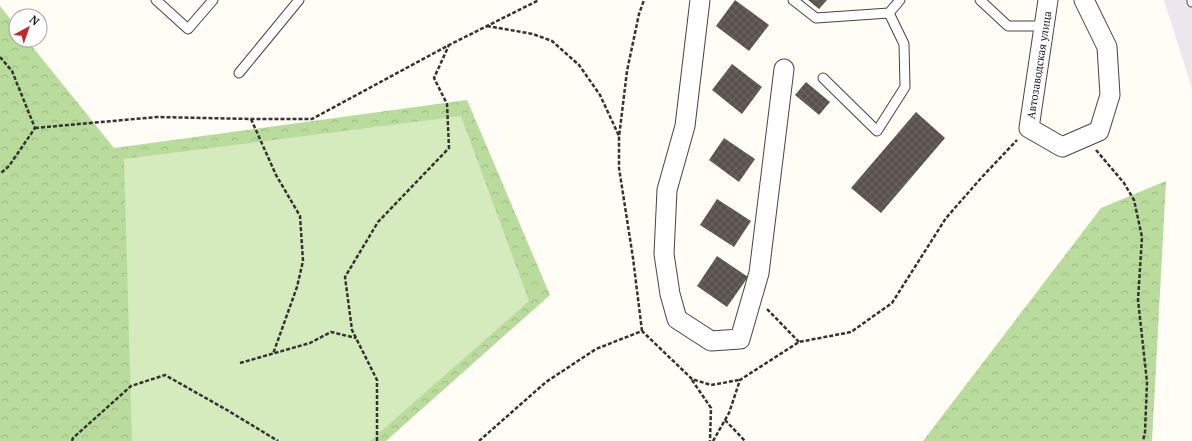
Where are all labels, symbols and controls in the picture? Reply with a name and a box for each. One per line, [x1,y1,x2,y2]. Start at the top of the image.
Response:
north arrow [8,8,48,48]
street label: Автозаводская улица [1024,10,1055,120]
text: N [27,12,43,29]

